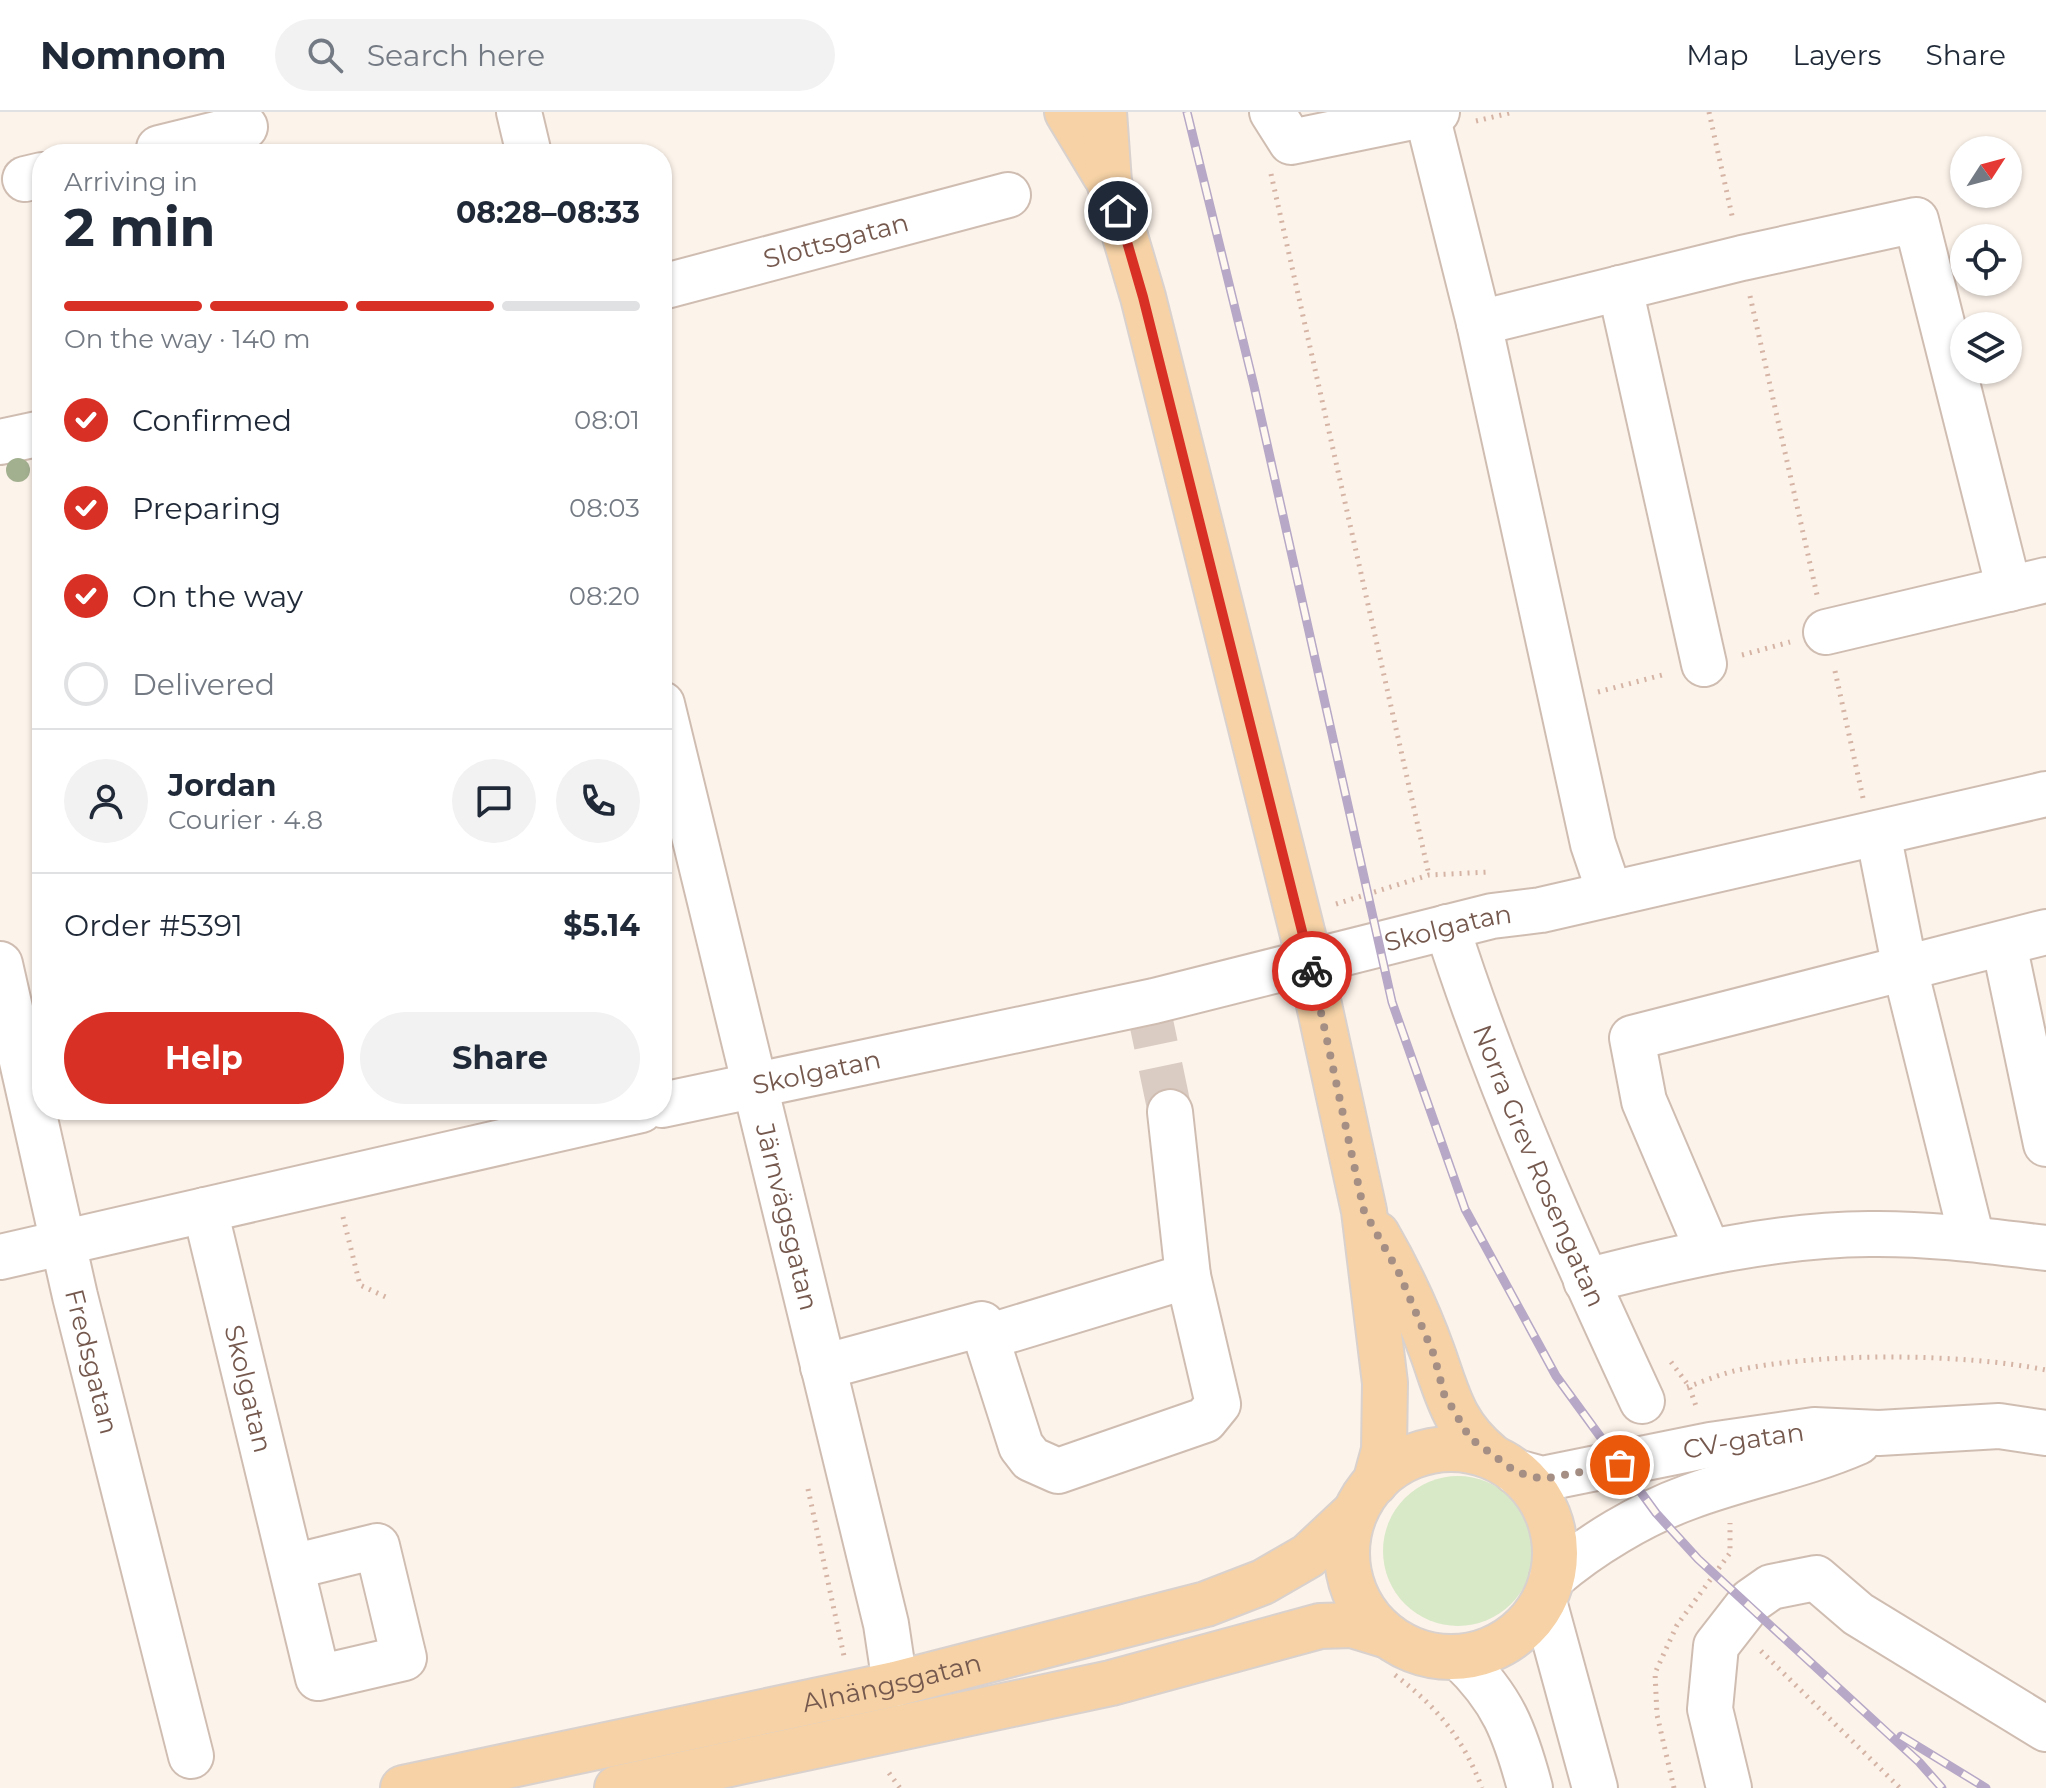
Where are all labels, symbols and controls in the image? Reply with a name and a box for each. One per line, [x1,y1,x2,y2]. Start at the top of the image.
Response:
search box [275,19,835,91]
text: Nomnom [40,32,227,79]
icon: search [303,33,347,77]
text: Search here [367,37,545,74]
text: Map [1686,38,1749,72]
text: Layers [1793,38,1882,72]
text: Share [1926,38,2006,72]
north arrow [1950,136,2022,208]
map controls [1950,136,2022,384]
text: Arriving in [64,166,198,198]
pin [1084,177,1152,245]
icon: home [1096,189,1140,233]
text: 08:28–08:33 [456,194,640,231]
text: 2 min [64,196,216,259]
street label: Slottsgatan [760,206,912,275]
button: locate [1950,224,2022,296]
button: layers [1950,312,2022,384]
text: On the way · 140 m [64,323,310,355]
icon: check [64,398,108,442]
text: Confirmed [132,402,292,439]
text: 08:01 [574,404,640,436]
icon: check [64,486,108,530]
text: Preparing [132,490,281,527]
text: 08:03 [569,492,640,524]
icon: check [64,574,108,618]
text: On the way [132,578,303,615]
text: 08:20 [569,580,640,612]
text: Delivered [132,666,275,703]
button: person [64,759,148,843]
button: chat [452,759,536,843]
button: phone [556,759,640,843]
text: Jordan [168,767,277,804]
text: Courier · 4.8 [168,804,323,836]
street label: Skolgatan [1381,898,1514,958]
text: Order #5391 [64,907,243,944]
text: $5.14 [563,907,640,944]
courier [1272,931,1352,1011]
icon: bike [1290,949,1334,993]
button: Help [64,1012,344,1104]
button: Share [360,1012,640,1104]
street label: Norra Grev Rosengatan [1466,1020,1612,1312]
street label: Skolgatan [749,1043,884,1101]
street label: Järnvägsgatan [748,1119,825,1314]
street label: Fredsgatan [58,1286,125,1437]
street label: Skolgatan [217,1322,279,1456]
street label: CV-gatan [1680,1416,1806,1466]
pin [1586,1431,1654,1499]
icon: bag [1598,1443,1642,1487]
street label: Alnängsgatan [799,1646,985,1719]

